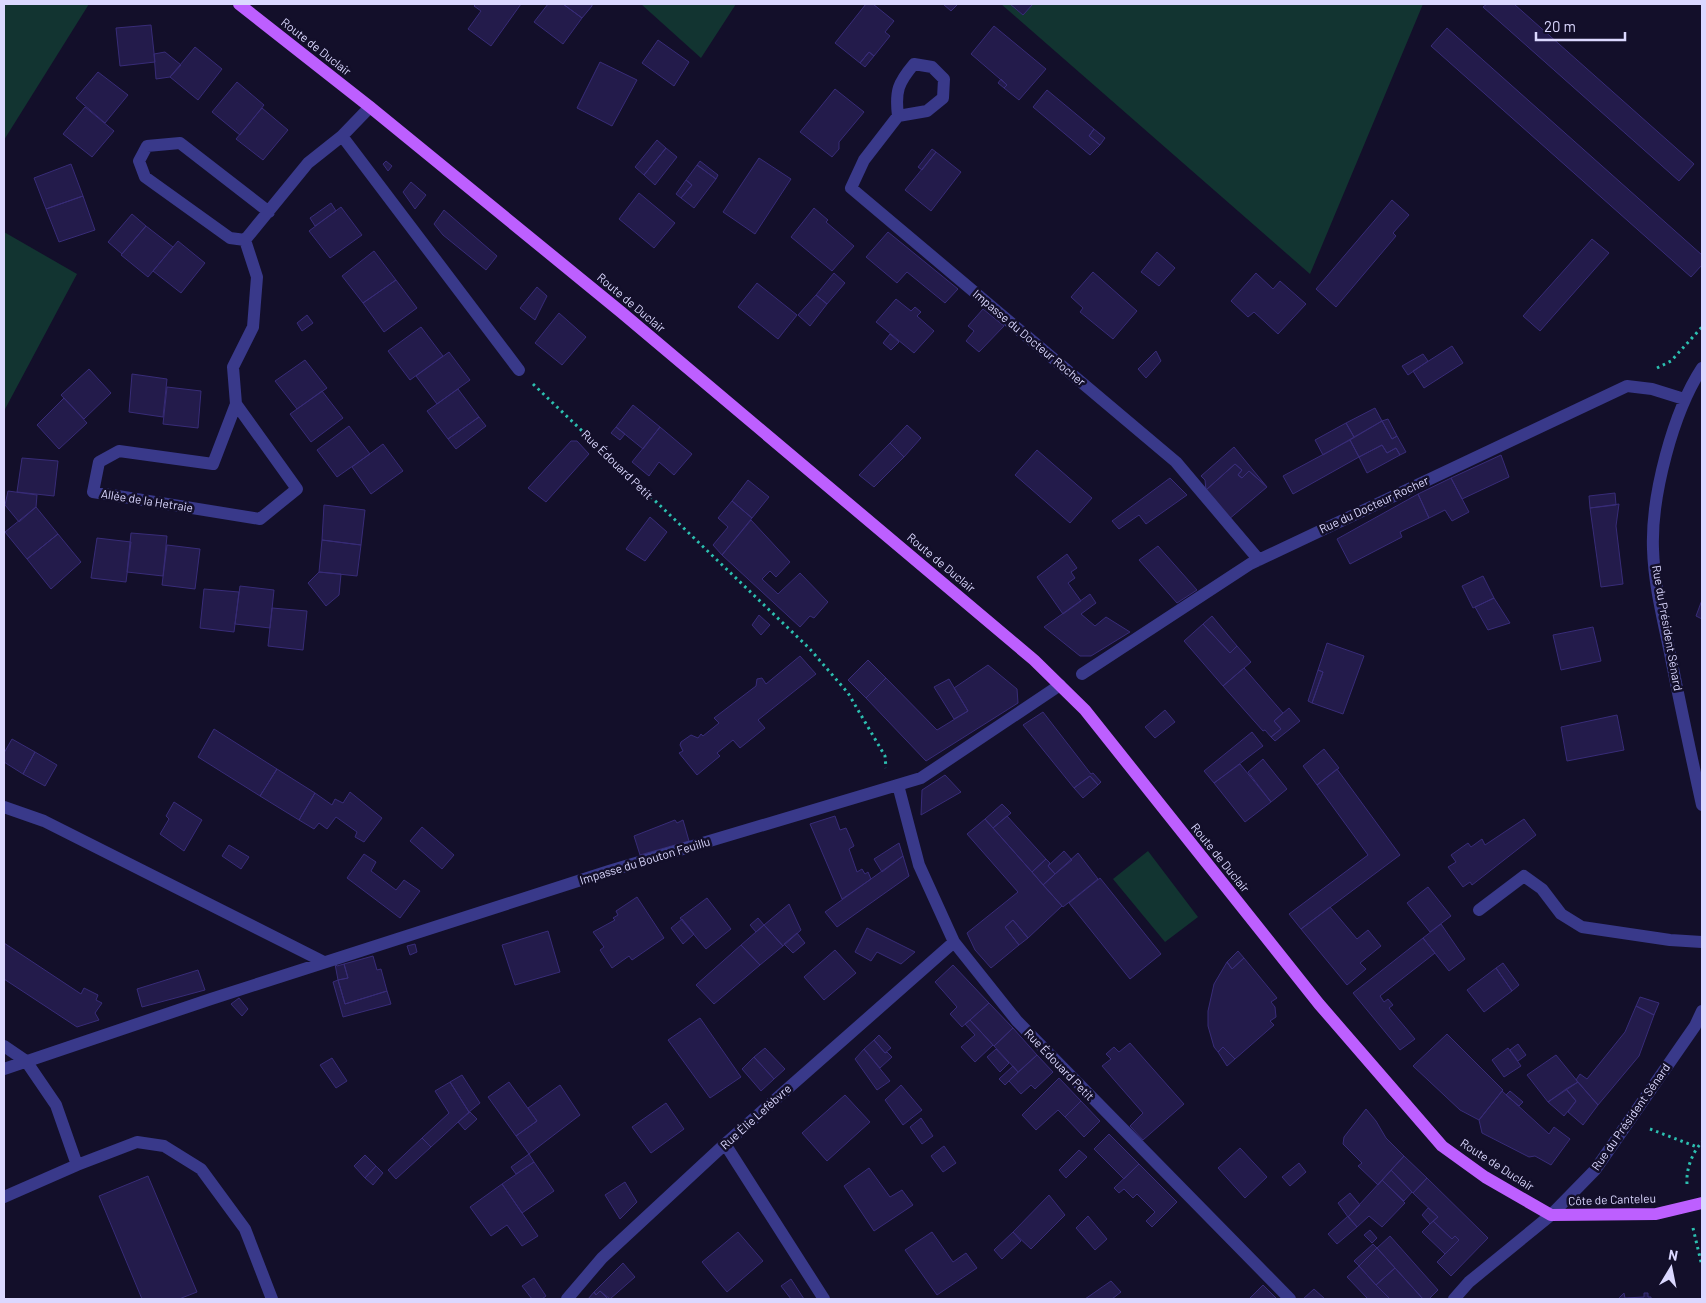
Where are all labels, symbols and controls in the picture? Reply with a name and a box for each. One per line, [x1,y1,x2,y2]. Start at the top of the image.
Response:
scale bar [1536,10,1625,42]
street label: Route de Duclair [279,15,355,78]
text: 20 m [1544,17,1576,35]
street label: Route de Duclair [595,270,669,335]
street label: Impasse du Docteur Rocher [971,286,1089,389]
street label: Rue Édouard Petit [579,427,656,502]
street label: Rue du Docteur Rocher [1317,472,1431,536]
street label: Allée de la Hetraie [100,486,194,514]
street label: Route de Duclair [905,530,979,595]
street label: Rue du Président Sénard [1650,564,1686,692]
street label: Route de Duclair [1189,820,1253,895]
street label: Impasse du Bouton Feuillu [578,834,712,887]
street label: Rue Édouard Petit [1022,1026,1097,1103]
street label: Rue du Président Sénard [1588,1060,1672,1173]
street label: Rue Élie Lefèbvre [717,1081,794,1152]
street label: Route de Duclair [1458,1135,1537,1193]
street label: Côte de Canteleu [1568,1190,1656,1208]
north arrow [1646,1243,1696,1293]
text: N [1667,1246,1679,1264]

